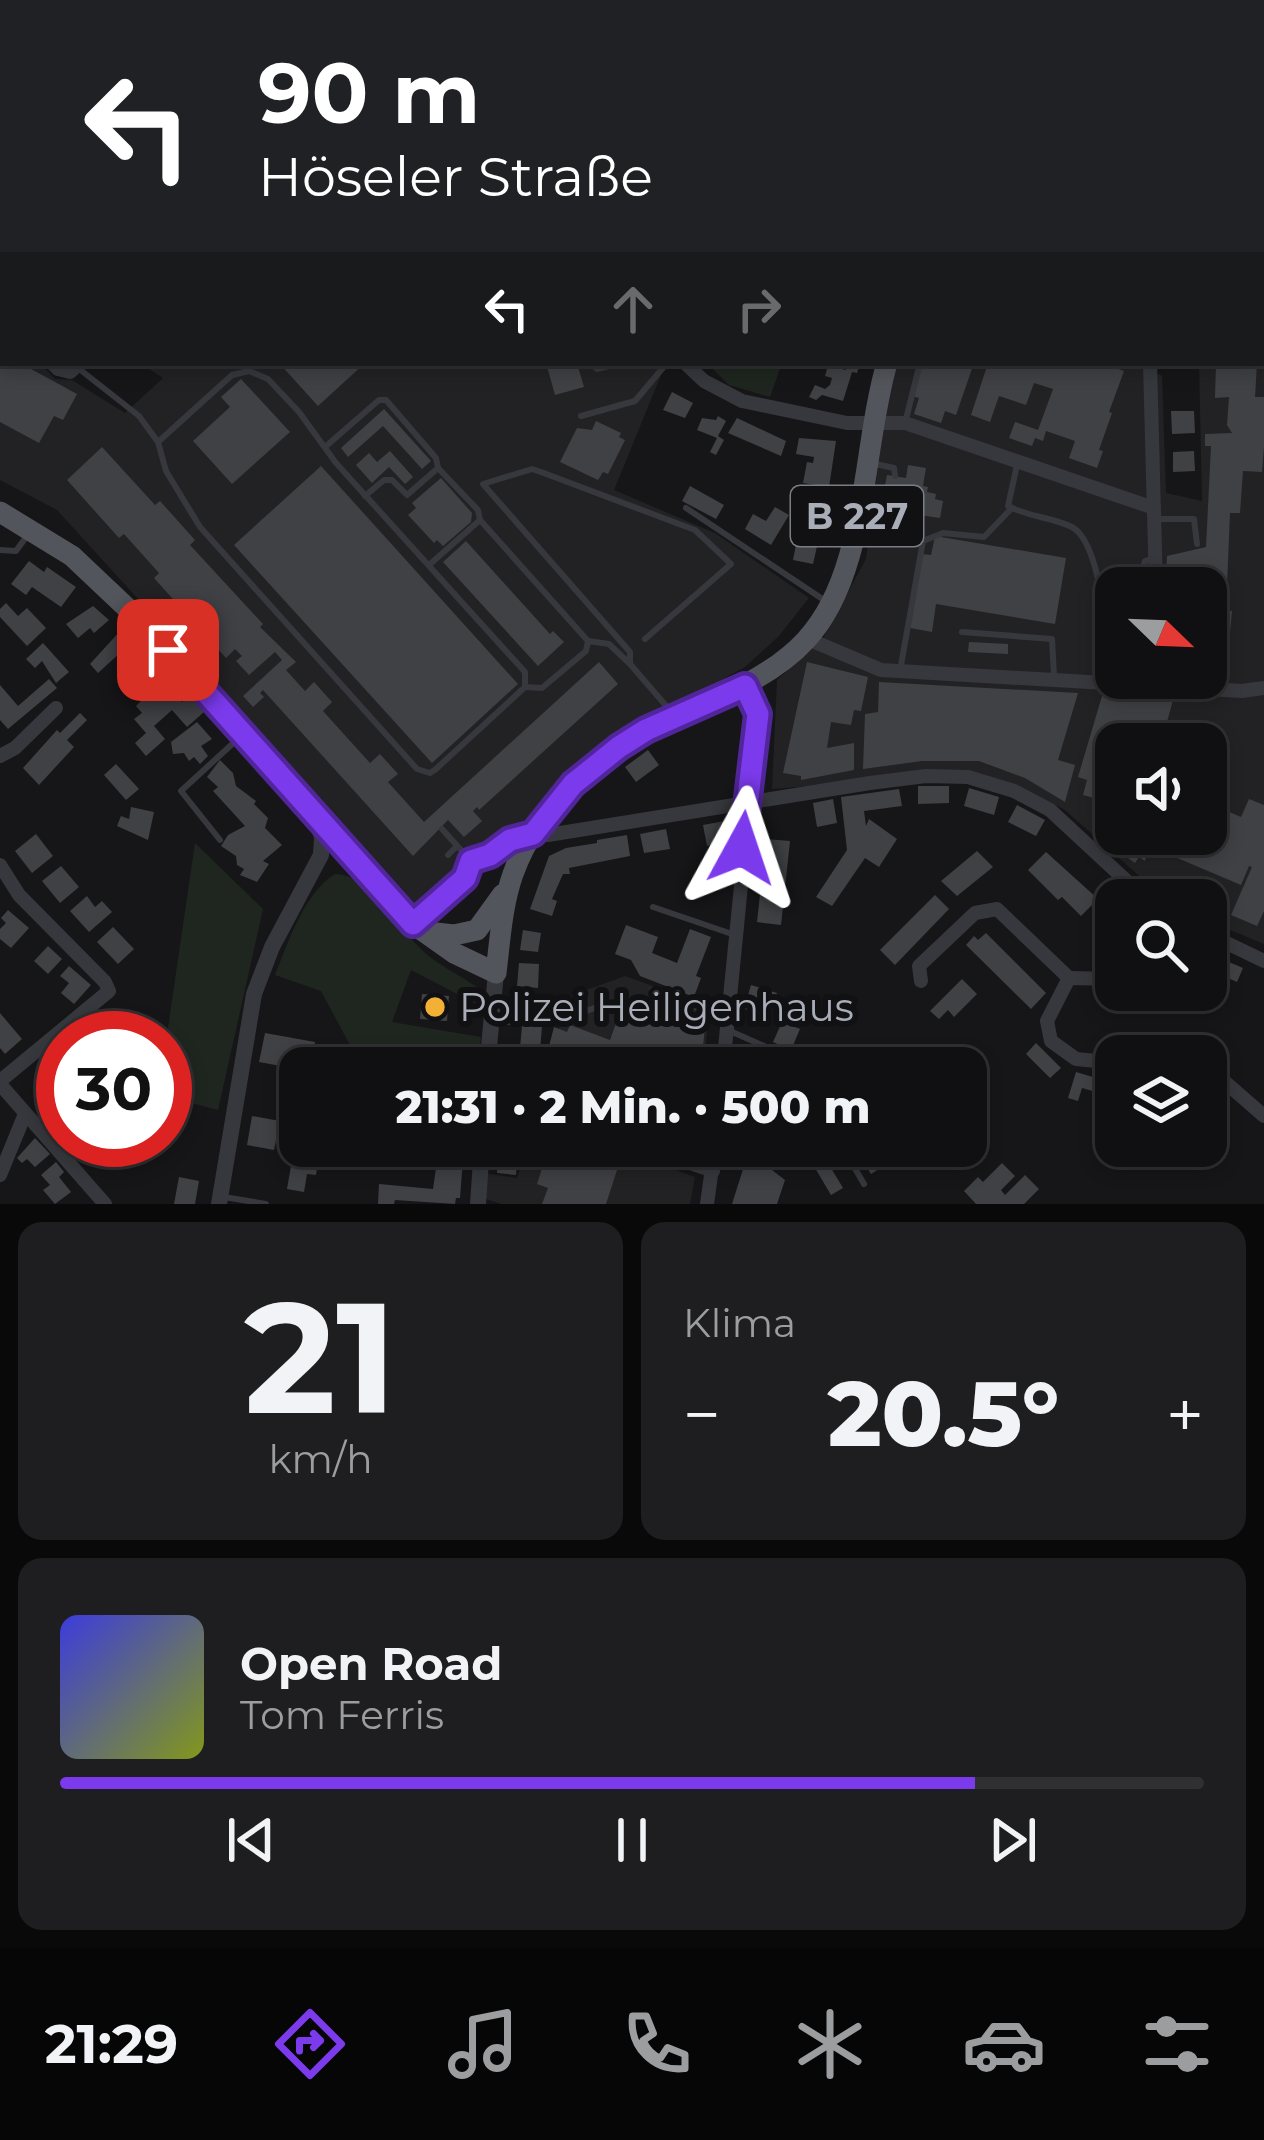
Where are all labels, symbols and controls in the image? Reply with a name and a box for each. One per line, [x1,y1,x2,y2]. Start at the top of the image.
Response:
text: 90 m [258,42,480,144]
icon: left [60,48,216,204]
text: Höseler Straße [258,144,653,210]
icon: left [474,276,540,342]
icon: ahead [600,276,666,342]
icon: right [726,276,792,342]
road number: B 227 [791,486,923,546]
north arrow [1095,567,1227,699]
map controls [1095,567,1227,1167]
pin [117,599,219,701]
icon: arrive [135,617,201,683]
button: sound [1095,723,1227,855]
position arrow [679,785,805,911]
button: search [1095,879,1227,1011]
place label: Polizei Heiligenhaus [459,983,854,1031]
marker: Polizei Heiligenhaus [422,994,448,1020]
speed limit sign: 30 [36,1011,192,1167]
button: layers [1095,1035,1227,1167]
text: 21:31 · 2 Min. · 500 m [396,1079,870,1134]
text: 21 [244,1262,397,1452]
text: Klima [683,1299,796,1347]
text: 20.5° [828,1359,1059,1469]
text: − [683,1374,721,1455]
text: + [1166,1374,1204,1455]
text: km/h [268,1435,373,1483]
text: Open Road [240,1636,502,1691]
text: Tom Ferris [240,1691,444,1739]
icon: previous [218,1807,284,1873]
icon: pause [599,1807,665,1873]
icon: next [980,1807,1046,1873]
icon: directions [268,2002,352,2086]
icon: music [441,2002,525,2086]
icon: phone [615,2002,699,2086]
icon: climate [788,2002,872,2086]
icon: car [962,2002,1046,2086]
icon: filters [1135,2002,1219,2086]
text: 21:29 [45,2011,178,2077]

